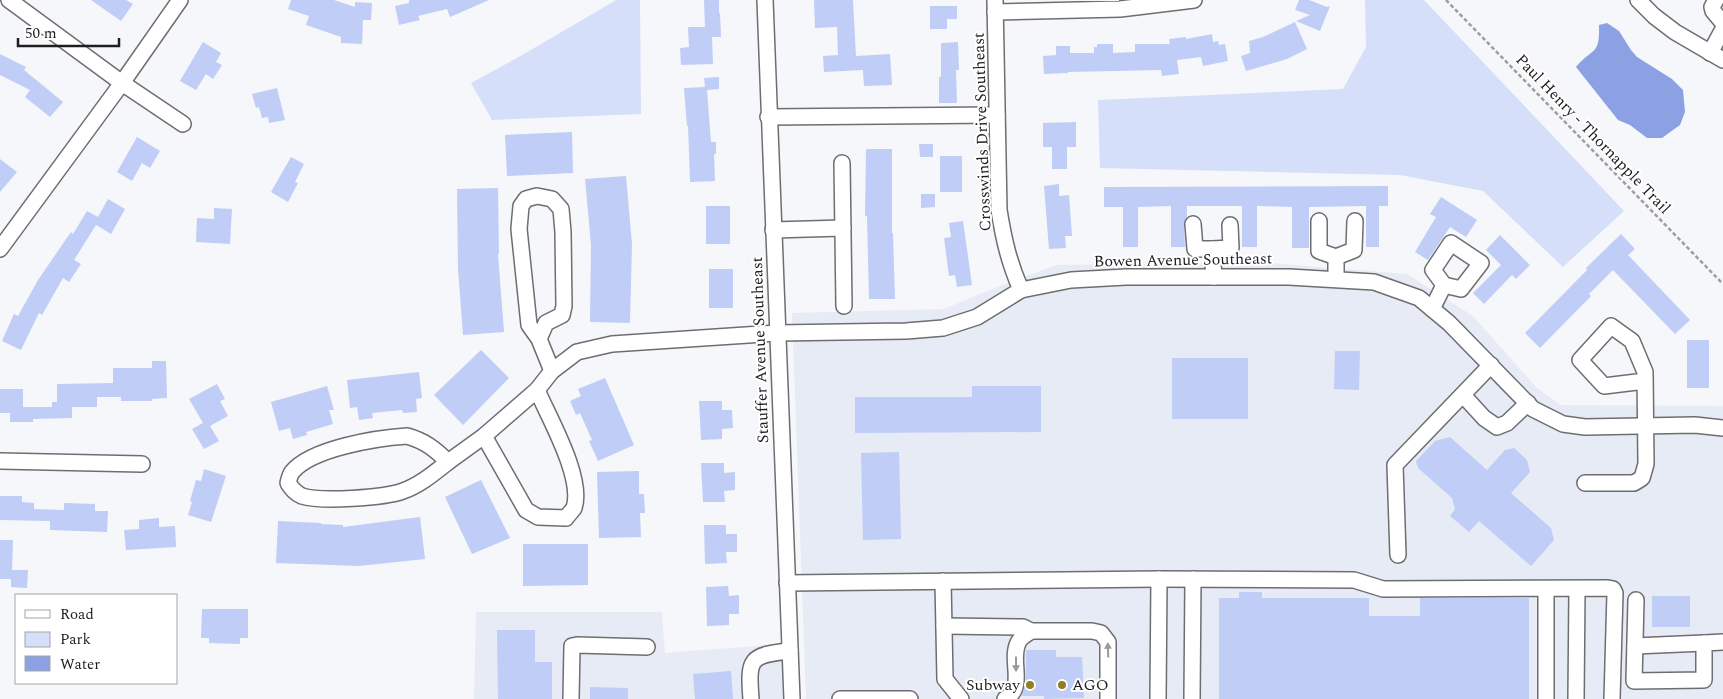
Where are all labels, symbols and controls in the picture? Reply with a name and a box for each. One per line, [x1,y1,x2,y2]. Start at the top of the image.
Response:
scale bar [18,15,119,47]
text: 50 m [25,22,57,45]
street label: Crosswinds Drive Southeast [967,32,997,232]
street label: Paul Henry - Thornapple Trail [1510,49,1676,219]
street label: Bowen Avenue Southeast [1093,246,1273,274]
street label: Stauffer Avenue Southeast [745,256,775,444]
legend [15,594,178,684]
text: Road [60,603,94,626]
text: Park [60,628,91,651]
one-way arrow [1104,642,1112,658]
text: Water [60,653,100,676]
one-way arrow [1012,657,1020,673]
place label: Subway [966,673,1021,697]
place label: AGO [1072,673,1109,697]
marker: Subway [1024,679,1036,691]
marker: AGO [1056,679,1068,691]

